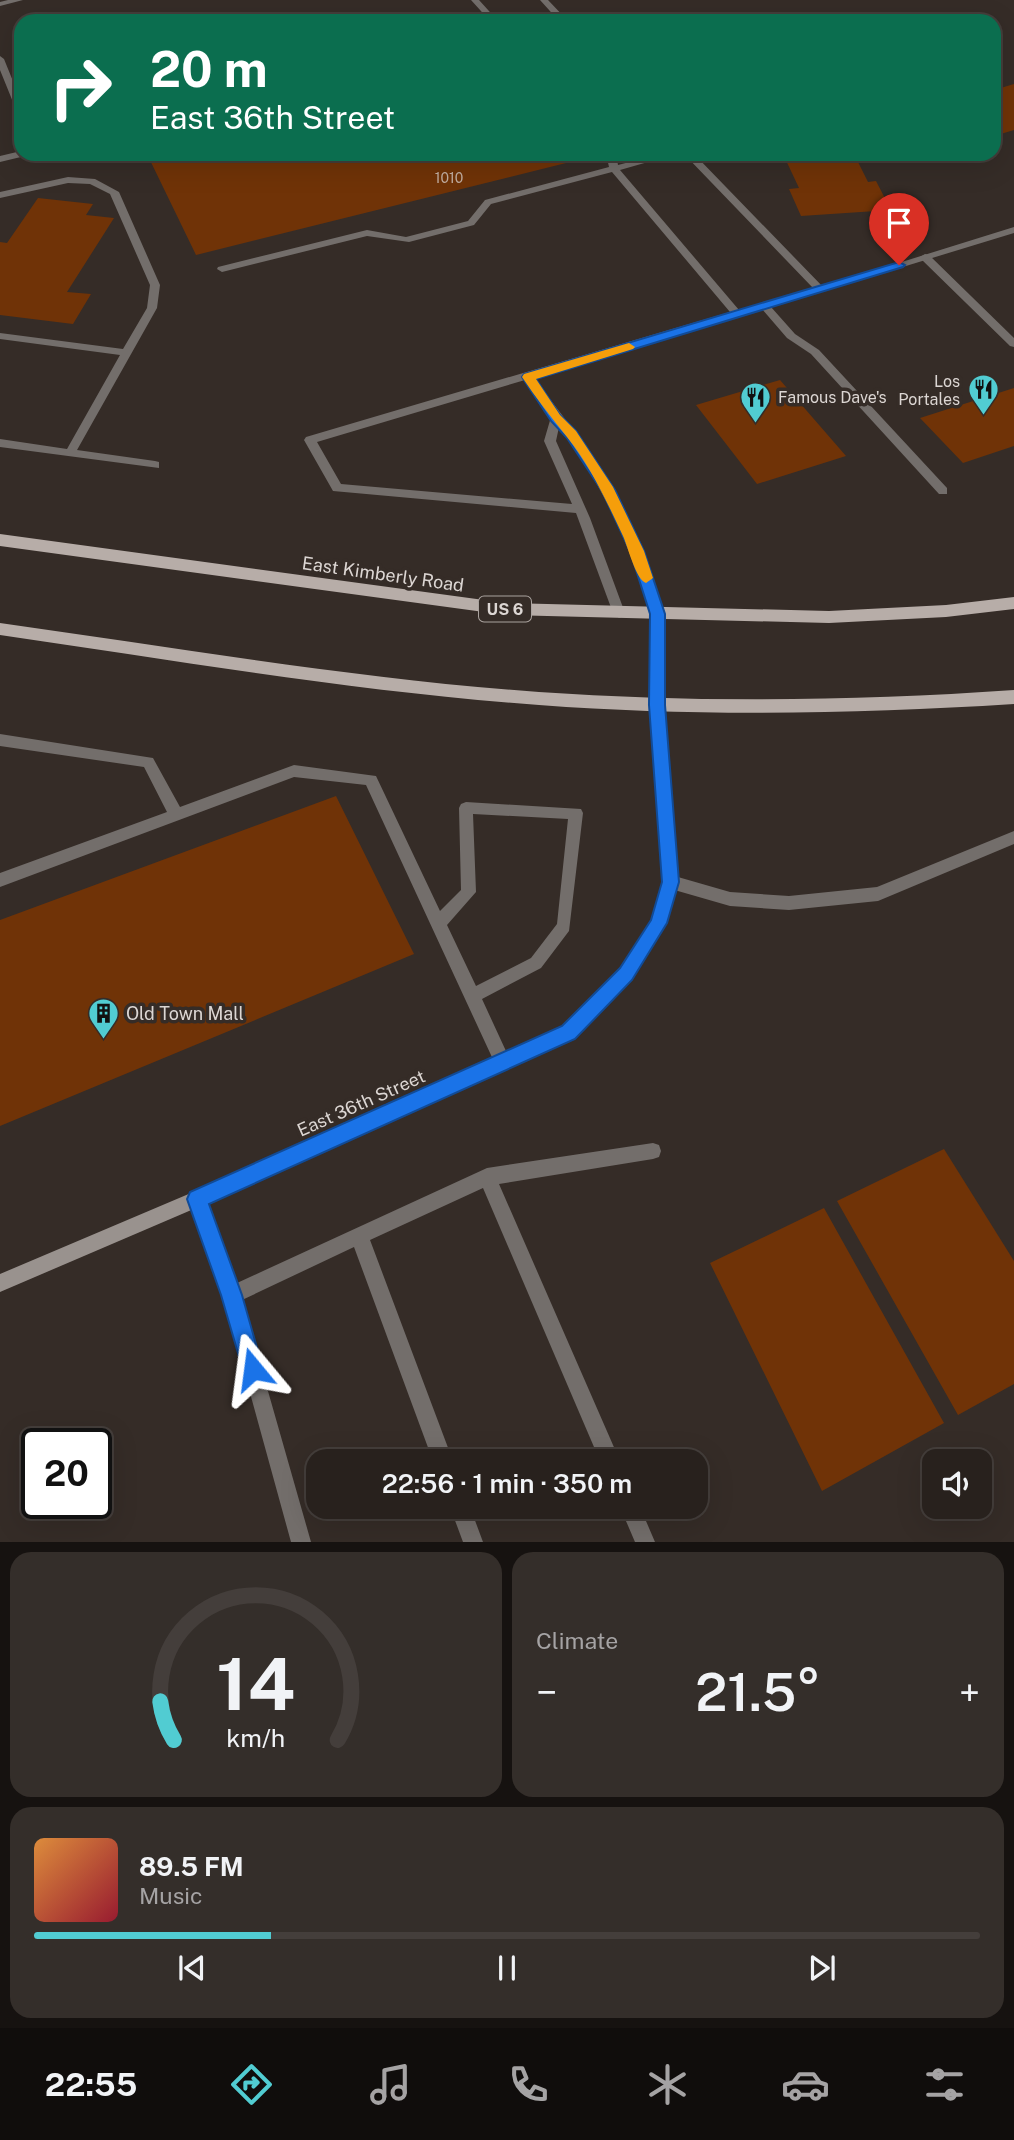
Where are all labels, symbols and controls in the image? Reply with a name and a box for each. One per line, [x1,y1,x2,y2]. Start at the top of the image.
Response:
text: 20 m [150,40,268,98]
icon: right [35,42,126,133]
text: East 36th Street [150,99,395,136]
house number: 1010 [435,170,463,186]
pin [869,193,929,265]
icon: arrive [880,204,918,242]
place label: Los Portales [898,372,960,409]
restaurant icon: Los Portales [966,373,1000,417]
restaurant icon: Famous Dave's [738,380,772,424]
place label: Famous Dave's [778,388,887,407]
street label: East Kimberly Road [301,552,465,596]
road number: US 6 [479,596,531,622]
building icon: Old Town Mall [86,996,120,1040]
place label: Old Town Mall [126,1003,244,1024]
street label: East 36th Street [294,1065,428,1141]
position arrow [216,1332,290,1406]
speed limit sign: 20 [21,1428,112,1519]
map controls [922,1449,992,1519]
button: sound [922,1449,992,1519]
text: 22:56 · 1 min · 350 m [382,1468,632,1499]
text: Climate [536,1627,618,1654]
text: 14 [217,1642,295,1727]
text: 21.5° [695,1662,821,1723]
text: − [536,1670,557,1715]
text: + [959,1670,980,1715]
text: km/h [227,1723,285,1753]
text: 89.5 FM [139,1851,244,1882]
text: Music [139,1882,203,1909]
icon: previous [173,1949,211,1987]
icon: pause [488,1949,526,1987]
icon: next [803,1949,841,1987]
icon: directions [227,2060,276,2109]
icon: music [366,2060,415,2109]
icon: phone [504,2060,553,2109]
icon: climate [643,2060,692,2109]
icon: car [781,2060,830,2109]
icon: filters [920,2060,969,2109]
text: 22:55 [45,2066,137,2103]

